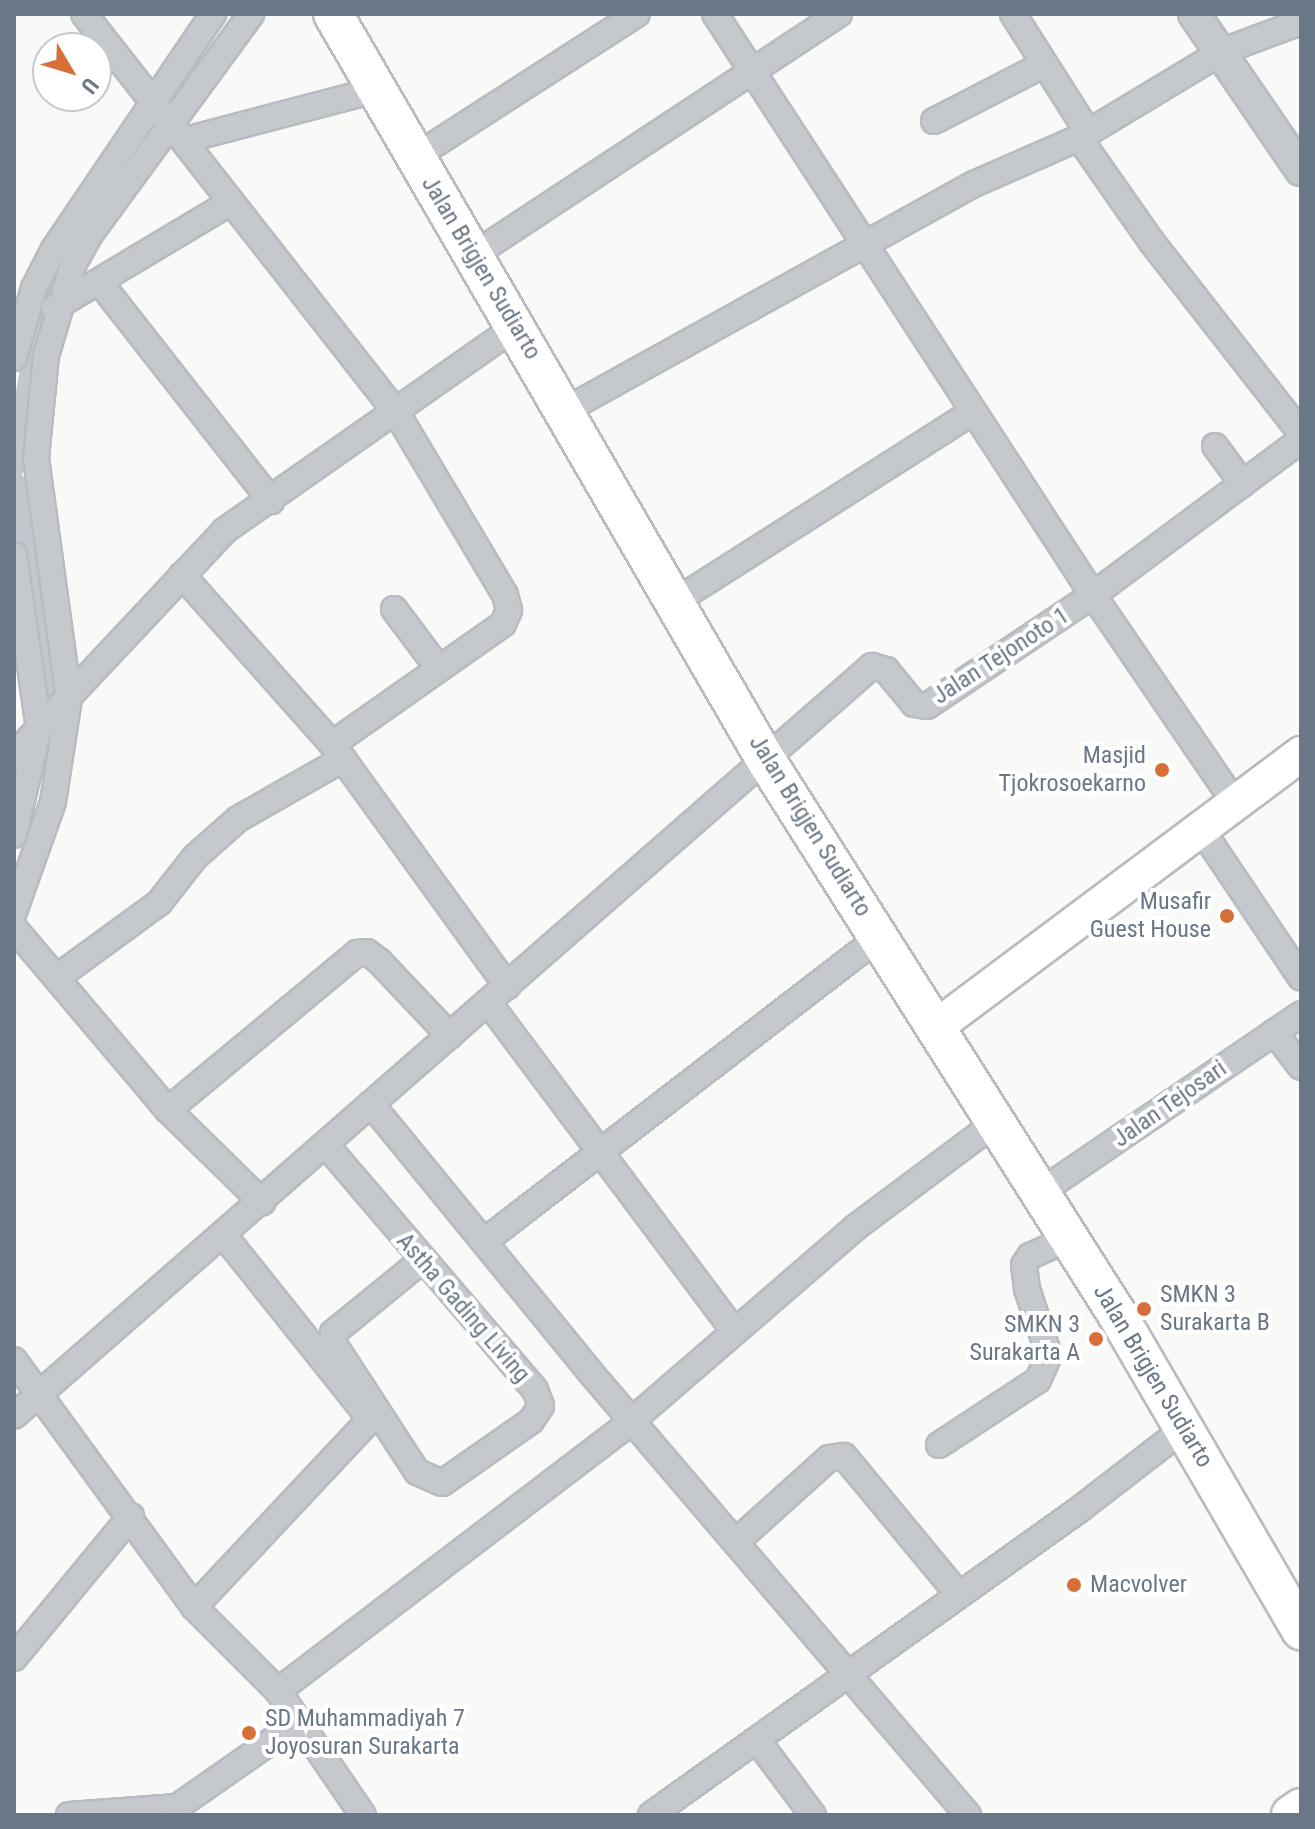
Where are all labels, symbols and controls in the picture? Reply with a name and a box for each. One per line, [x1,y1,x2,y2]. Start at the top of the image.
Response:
north arrow [32,32,112,112]
text: U [76,73,103,98]
street label: Jalan Brigjen Sudiarto [415,171,547,365]
street label: Jalan Tejonoto 1 [927,601,1075,711]
street label: Jalan Brigjen Sudiarto [743,730,877,922]
place label: Masjid Tjokrosoekarno [999,742,1146,798]
marker: Masjid Tjokrosoekarno [1153,761,1171,779]
place label: Musafir Guest House [1090,888,1211,944]
marker: Musafir Guest House [1218,907,1236,925]
street label: Jalan Tejosari [1107,1054,1233,1154]
street label: Astha Gading Living [390,1227,536,1389]
street label: Jalan Brigjen Sudiarto [1087,1279,1219,1473]
place label: SMKN 3 Surakarta B [1160,1281,1270,1337]
marker: SMKN 3 Surakarta B [1135,1300,1153,1318]
place label: SMKN 3 Surakarta A [969,1311,1080,1367]
marker: SMKN 3 Surakarta A [1087,1330,1105,1348]
place label: Macvolver [1090,1571,1187,1599]
marker: Macvolver [1065,1576,1083,1594]
place label: SD Muhammadiyah 7 Joyosuran Surakarta [265,1705,465,1761]
marker: SD Muhammadiyah 7 Joyosuran Surakarta [240,1724,258,1742]

